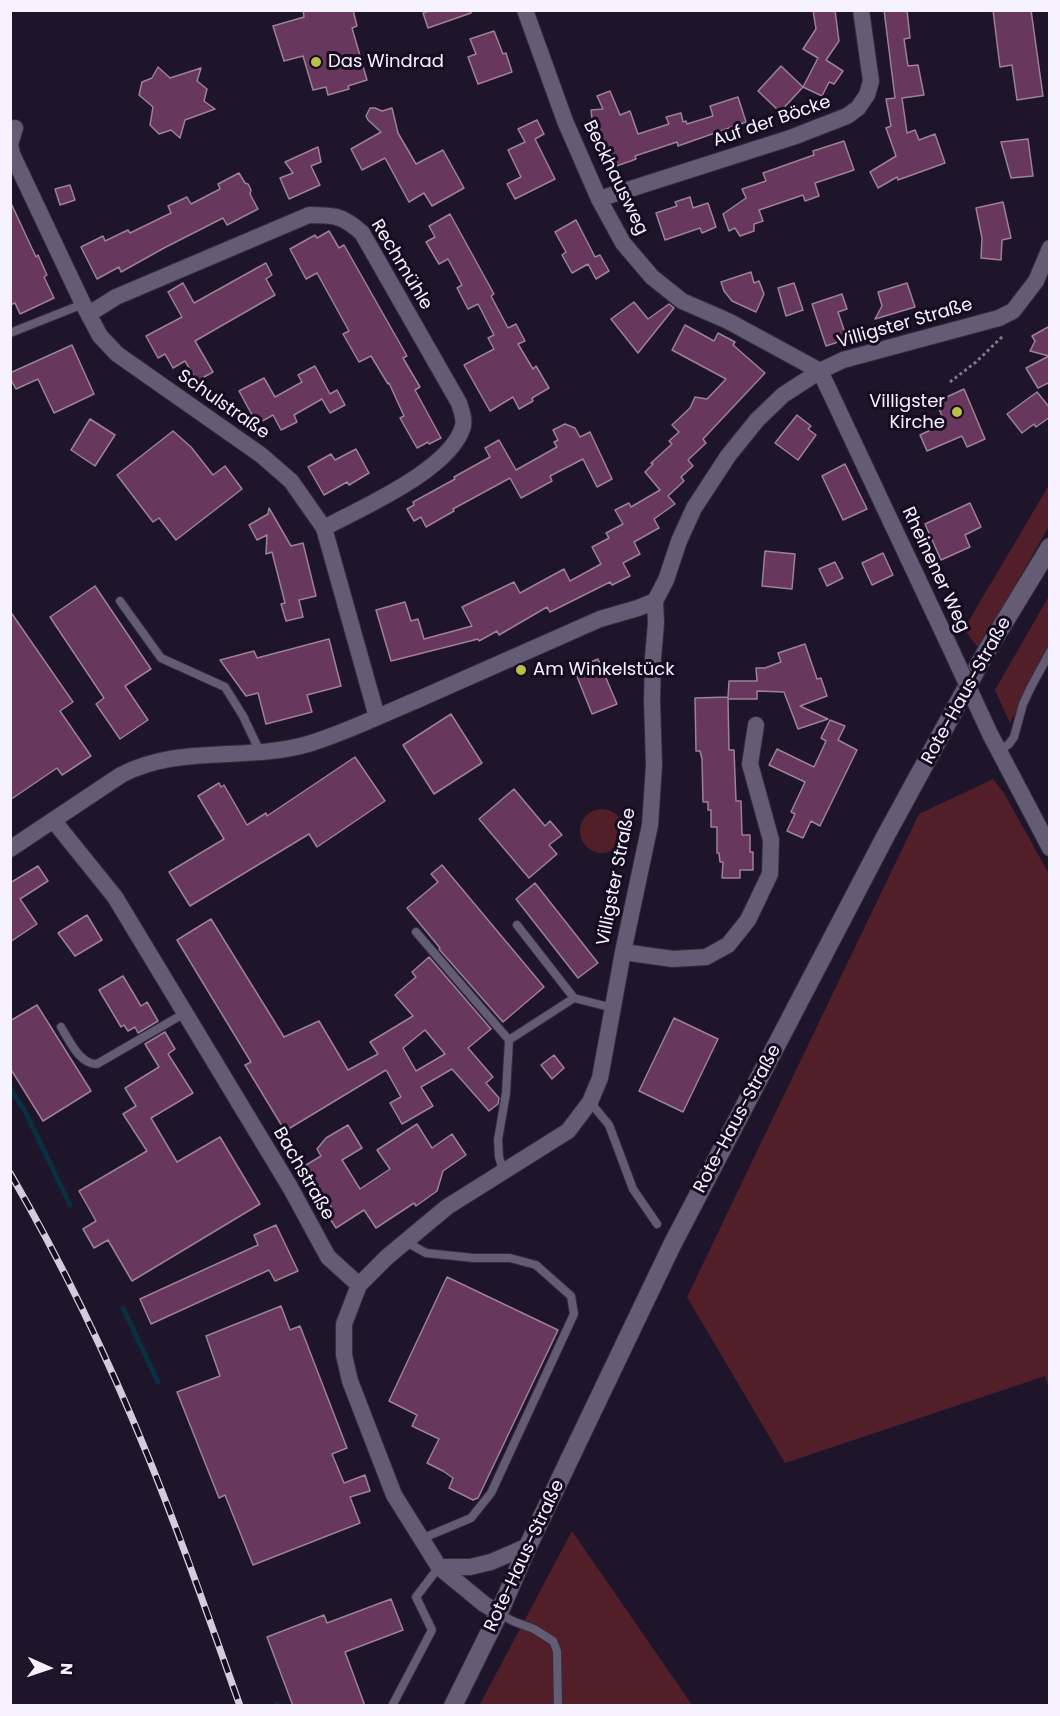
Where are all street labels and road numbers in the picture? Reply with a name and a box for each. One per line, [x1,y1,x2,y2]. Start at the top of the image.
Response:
street label: Auf der Böcke [710,92,834,152]
street label: Beckhausweg [578,117,652,239]
street label: Rechmühle [366,216,436,314]
street label: Villigster Straße [835,294,975,354]
street label: Schulstraße [173,365,273,445]
street label: Rheinener Weg [897,504,973,636]
street label: Rote-Haus-Straße [918,614,1016,768]
street label: Villigster Straße [593,806,641,948]
street label: Rote-Haus-Straße [690,1041,786,1197]
street label: Bachstraße [268,1124,338,1224]
street label: Rote-Haus-Straße [480,1477,570,1635]

